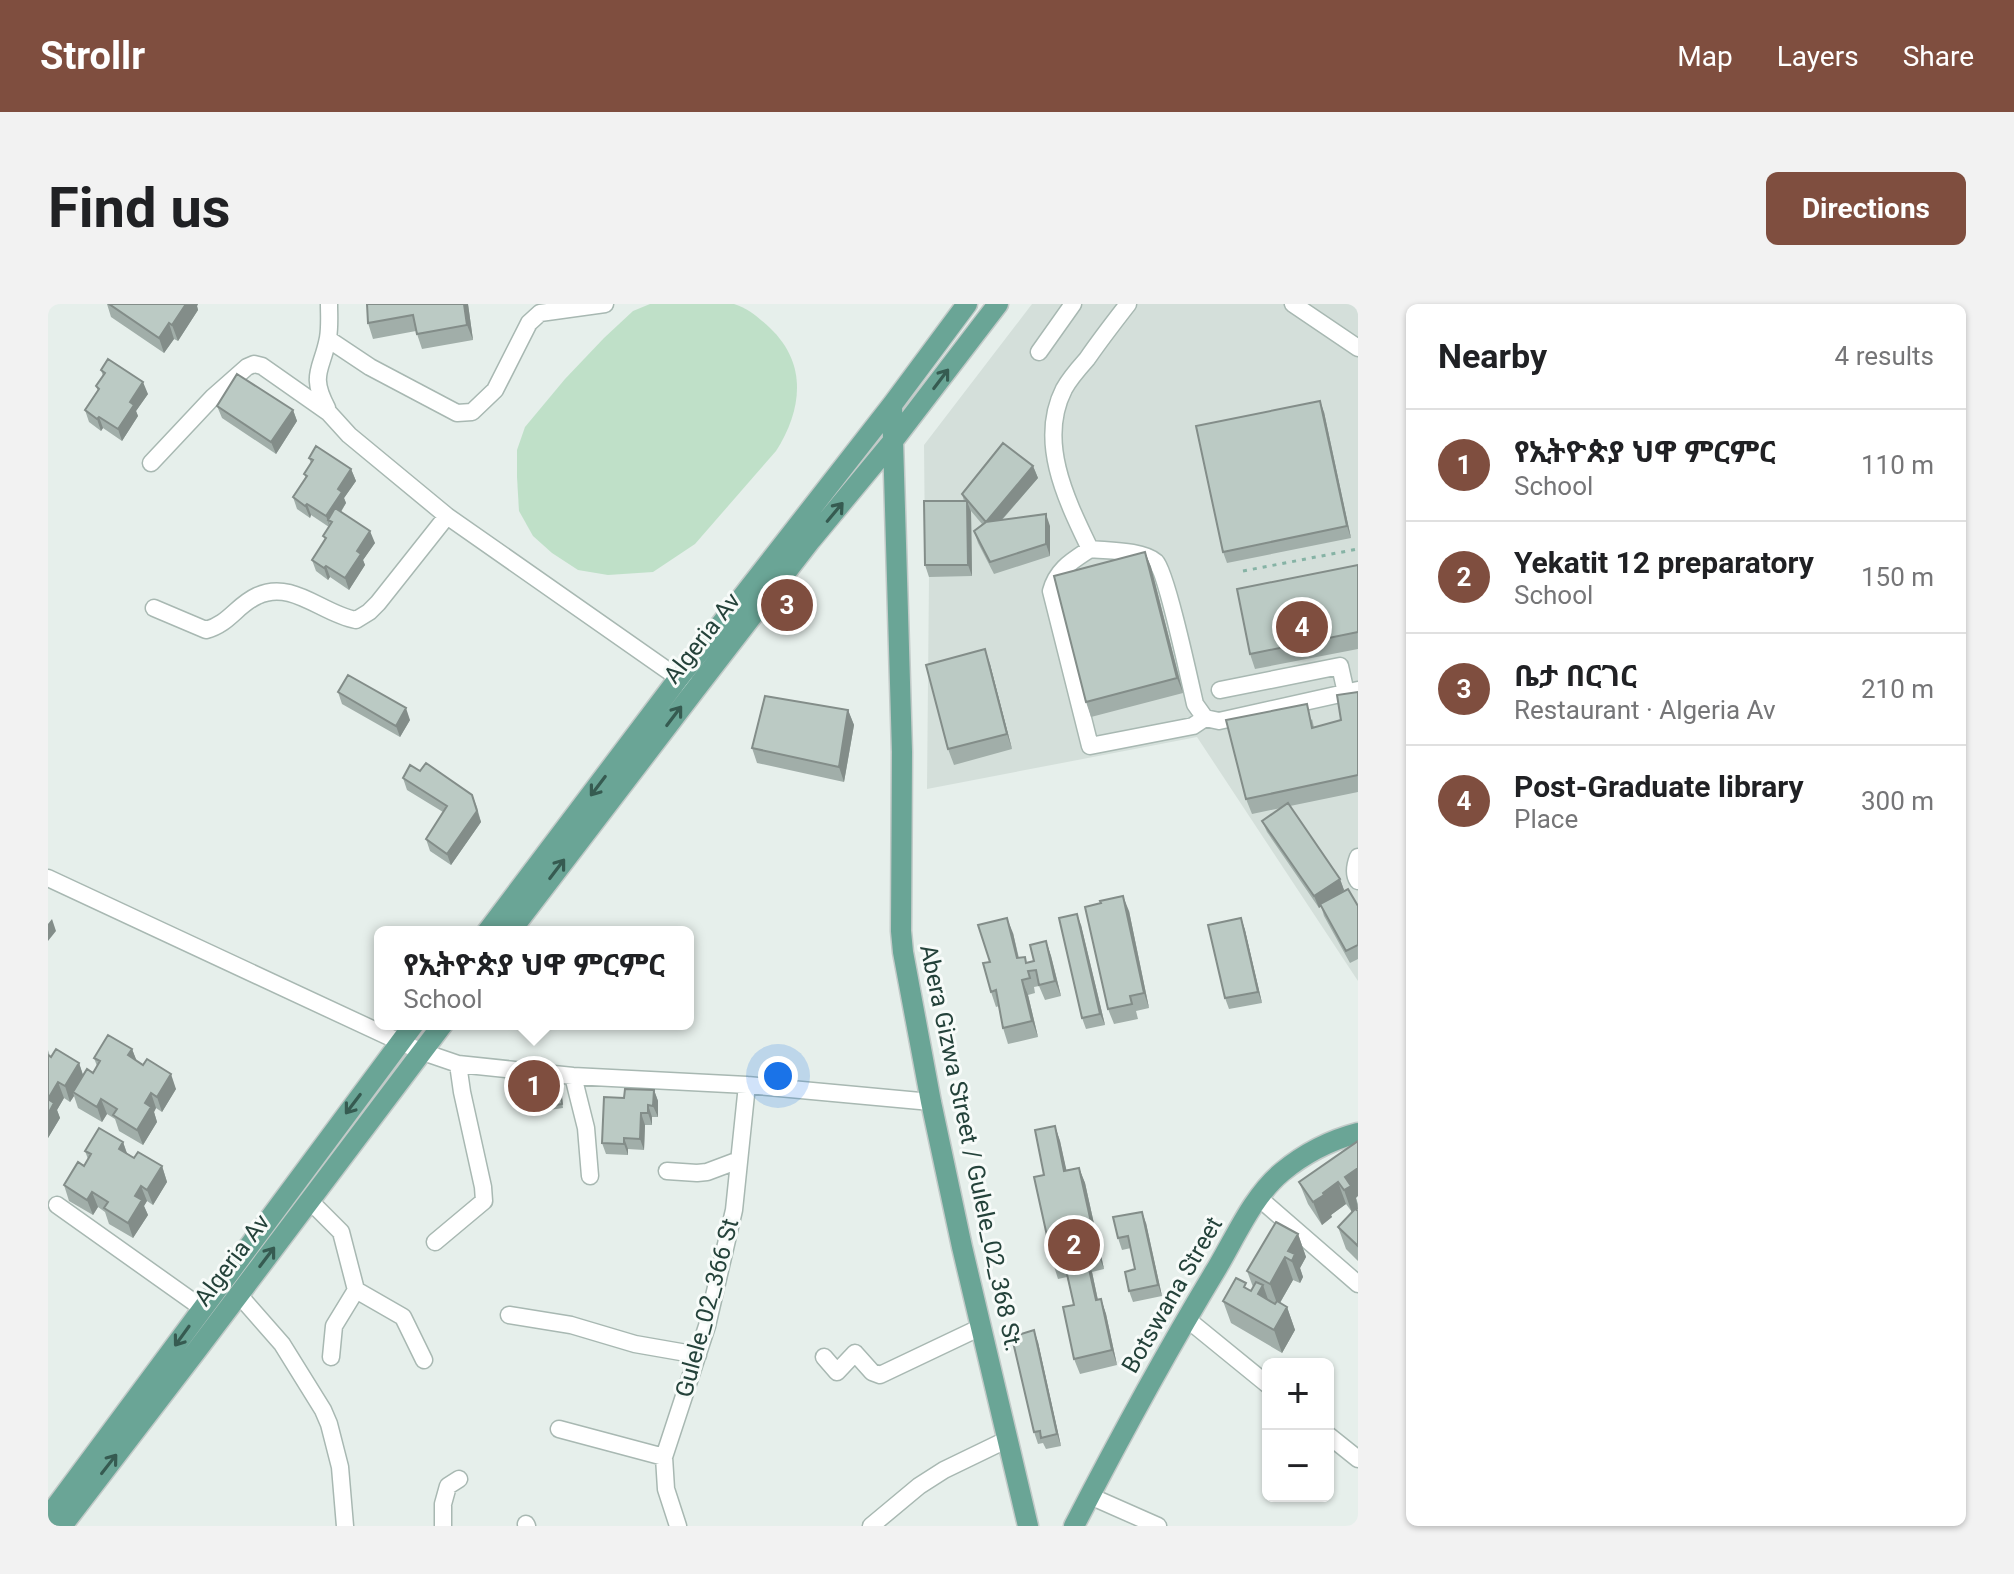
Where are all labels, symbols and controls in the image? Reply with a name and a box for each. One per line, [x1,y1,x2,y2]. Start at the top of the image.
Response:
text: Strollr [40,34,145,78]
text: Map [1677,40,1733,73]
text: Layers [1777,40,1859,73]
text: Share [1903,40,1974,73]
button: Directions [1766,172,1966,245]
text: Find us [48,175,231,241]
text: Nearby [1438,336,1547,376]
text: 4 results [1835,341,1934,371]
one-way arrow [932,369,949,390]
text: የኢትዮጵያ ህዋ ምርምር [1514,434,1776,469]
text: 1 [1457,450,1471,480]
text: 110 m [1861,450,1934,480]
text: School [1514,471,1593,501]
one-way arrow [826,502,844,523]
text: Yekatit 12 preparatory [1514,545,1814,580]
text: 2 [1457,562,1471,592]
text: 150 m [1861,562,1934,592]
pin: 3 [761,575,813,635]
text: School [1514,580,1593,610]
street label: Algeria Av [658,587,746,689]
pin: 4 [1276,597,1328,657]
text: ቤታ በርገር [1514,658,1637,693]
text: 3 [1457,674,1471,704]
text: 210 m [1861,674,1934,704]
text: Restaurant · Algeria Av [1514,695,1776,725]
one-way arrow [666,706,683,728]
text: Post-Graduate library [1514,769,1804,804]
one-way arrow [589,775,606,796]
text: 4 [1457,786,1471,816]
text: 300 m [1861,786,1934,816]
text: Place [1514,804,1578,834]
one-way arrow [548,859,565,880]
popup [374,926,694,1030]
street label: Abera Gizwa Street / Gulele_02_368 St. [914,942,1028,1354]
text: የኢትዮጵያ ህዋ ምርምር [403,947,665,982]
text: School [403,984,483,1014]
pin: 1 [508,1056,560,1116]
your location [758,1056,798,1096]
one-way arrow [345,1093,362,1114]
street label: Algeria Av [189,1208,276,1311]
street label: Botswana Street [1116,1212,1228,1378]
street label: Gulele_02_366 St [670,1215,744,1400]
pin: 2 [1048,1215,1100,1275]
one-way arrow [258,1247,275,1269]
one-way arrow [173,1325,190,1346]
map controls [1262,1358,1334,1502]
button: + [1262,1358,1334,1430]
button: − [1262,1430,1334,1502]
one-way arrow [101,1454,118,1475]

